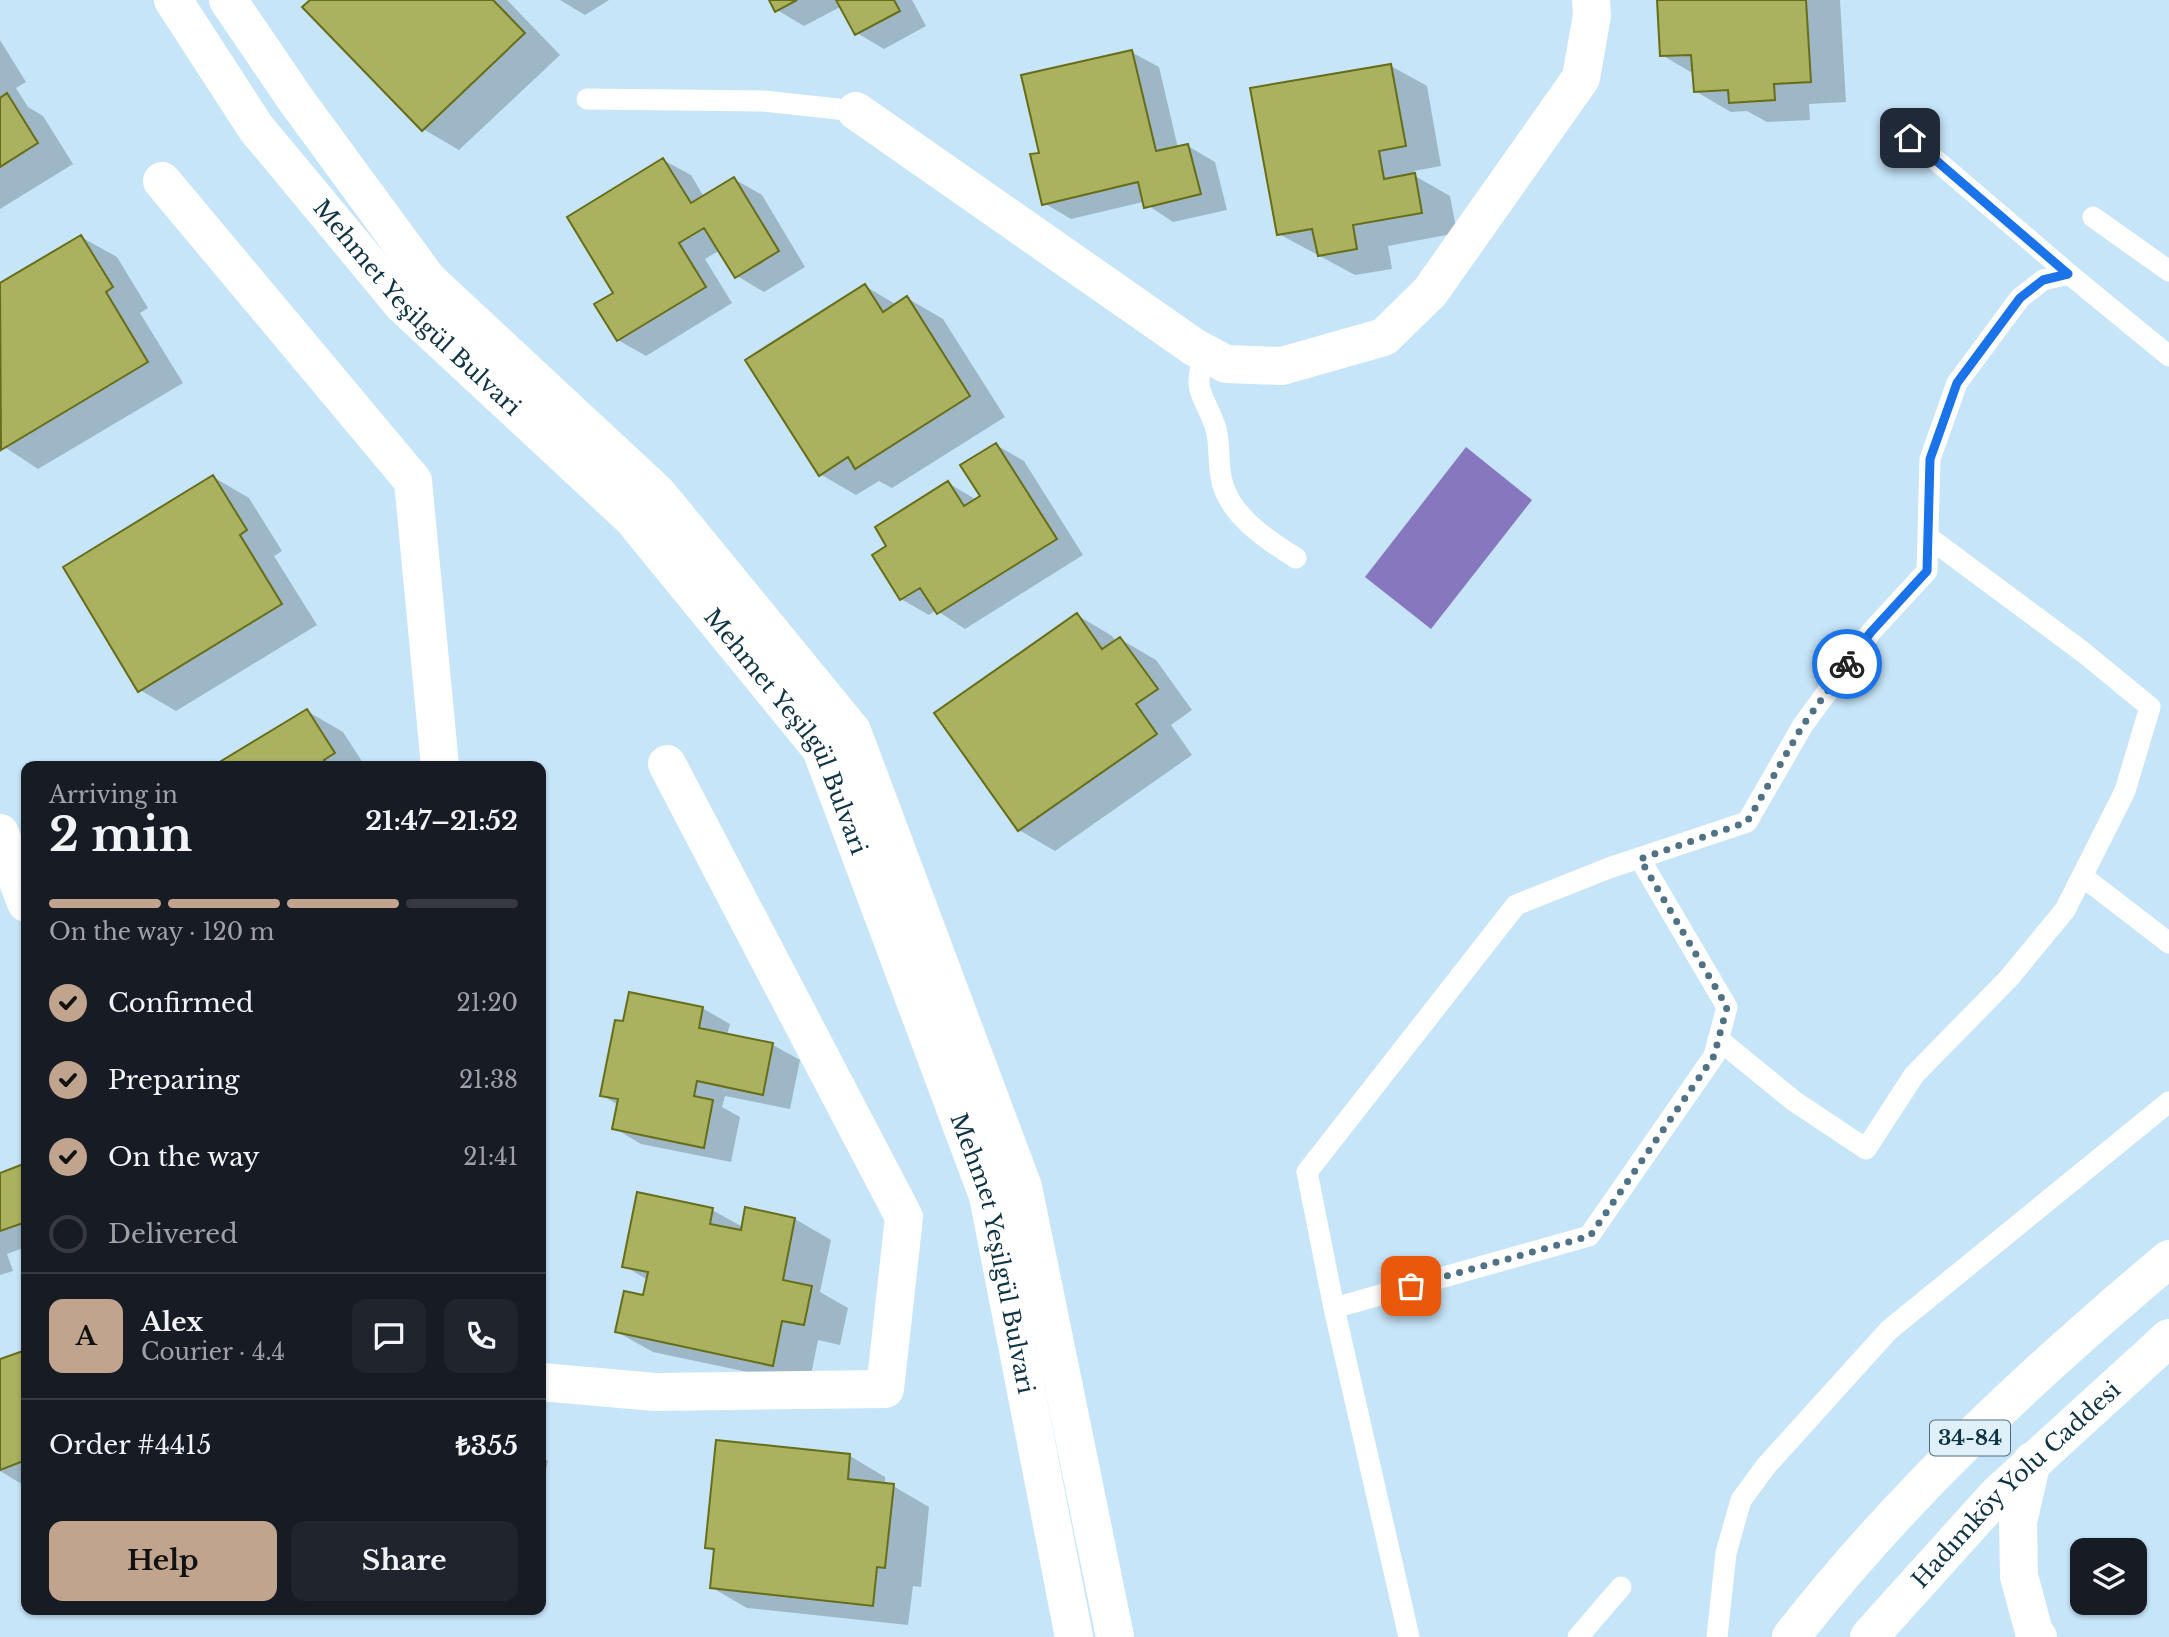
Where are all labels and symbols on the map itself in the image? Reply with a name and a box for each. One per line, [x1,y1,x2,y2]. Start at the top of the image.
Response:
pin [1880,108,1940,168]
street label: Mehmet Yeşilgül Bulvari [307,194,527,421]
street label: Mehmet Yeşilgül Bulvari [698,603,873,858]
courier [1812,629,1882,699]
street label: Mehmet Yeşilgül Bulvari [944,1109,1040,1396]
pin [1381,1256,1441,1316]
street label: Hadımköy Yolu Caddesi [1906,1375,2126,1594]
road number: 34-84 [1930,1420,2010,1456]

